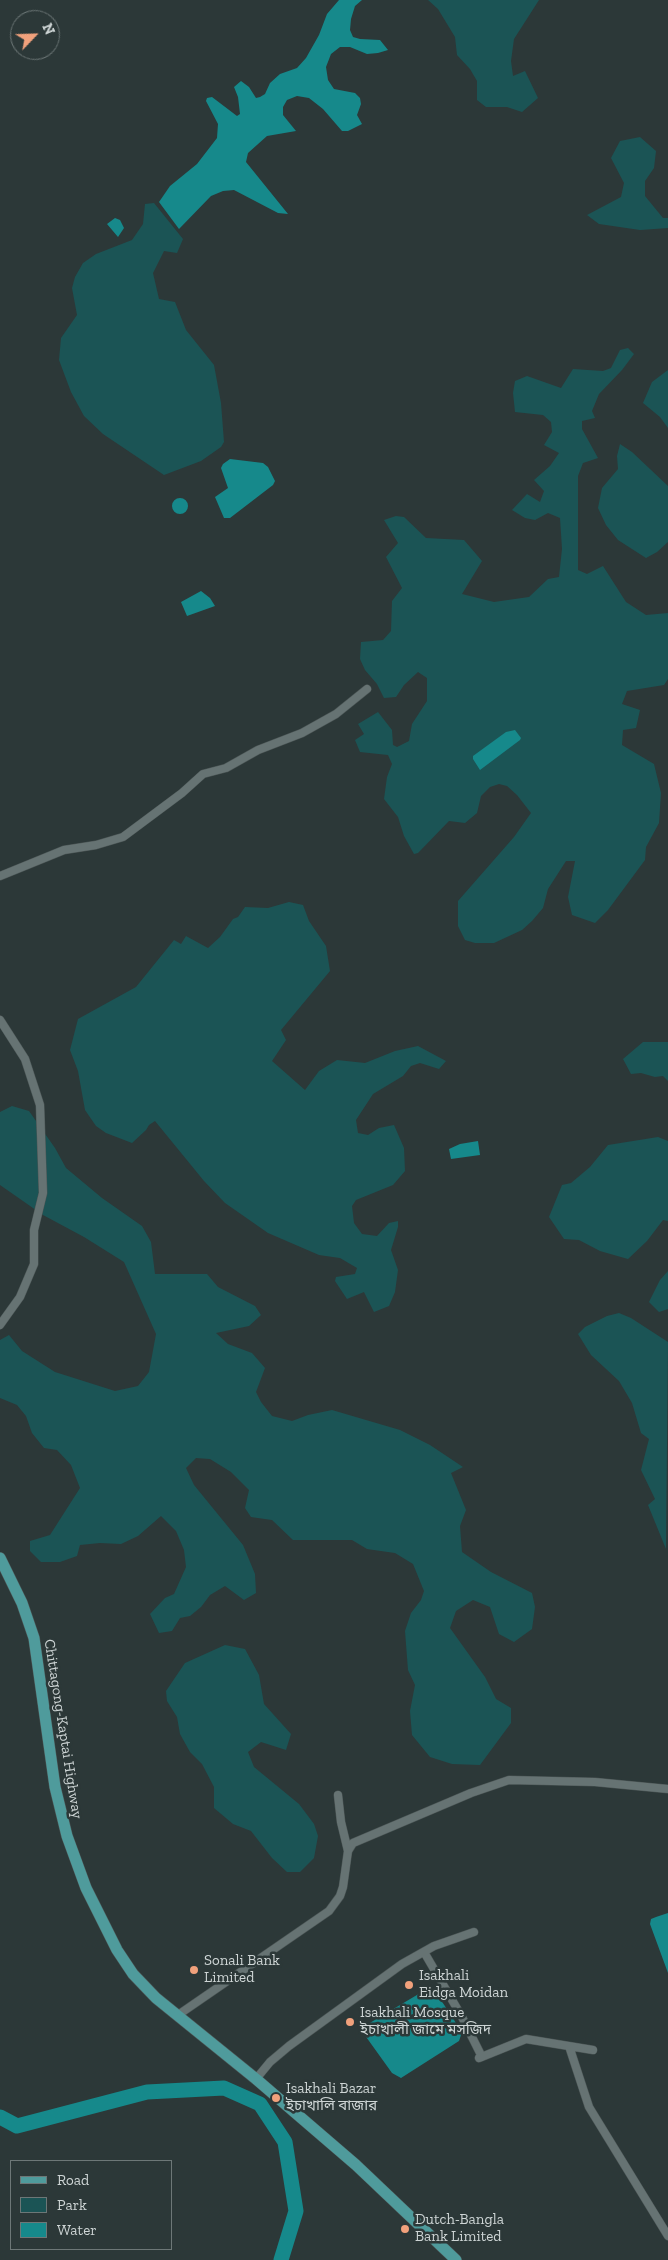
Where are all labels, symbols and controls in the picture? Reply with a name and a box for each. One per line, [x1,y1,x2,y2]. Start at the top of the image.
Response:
north arrow [10,10,60,60]
text: N [38,21,58,37]
street label: Chittagong-Kaptai Highway [40,1638,86,1820]
place label: Sonali Bank Limited [204,1952,280,1987]
marker: Sonali Bank Limited [188,1964,200,1976]
place label: Isakhali Eidga Moidan [419,1967,508,2002]
marker: Isakhali Eidga Moidan [403,1979,415,1991]
place label: Isakhali Mosque ইচাখালী জামে মসজিদ [360,2004,491,2039]
marker: Isakhali Mosque ইচাখালী জামে মসজিদ [344,2016,356,2028]
place label: Isakhali Bazar ইচাখালি বাজার [286,2080,377,2115]
marker: Isakhali Bazar ইচাখালি বাজার [270,2092,282,2104]
legend [10,2160,172,2250]
text: Road [57,2171,89,2189]
text: Park [57,2196,87,2214]
place label: Dutch-Bangla Bank Limited [415,2211,504,2246]
text: Water [57,2221,97,2239]
marker: Dutch-Bangla Bank Limited [399,2223,411,2235]

